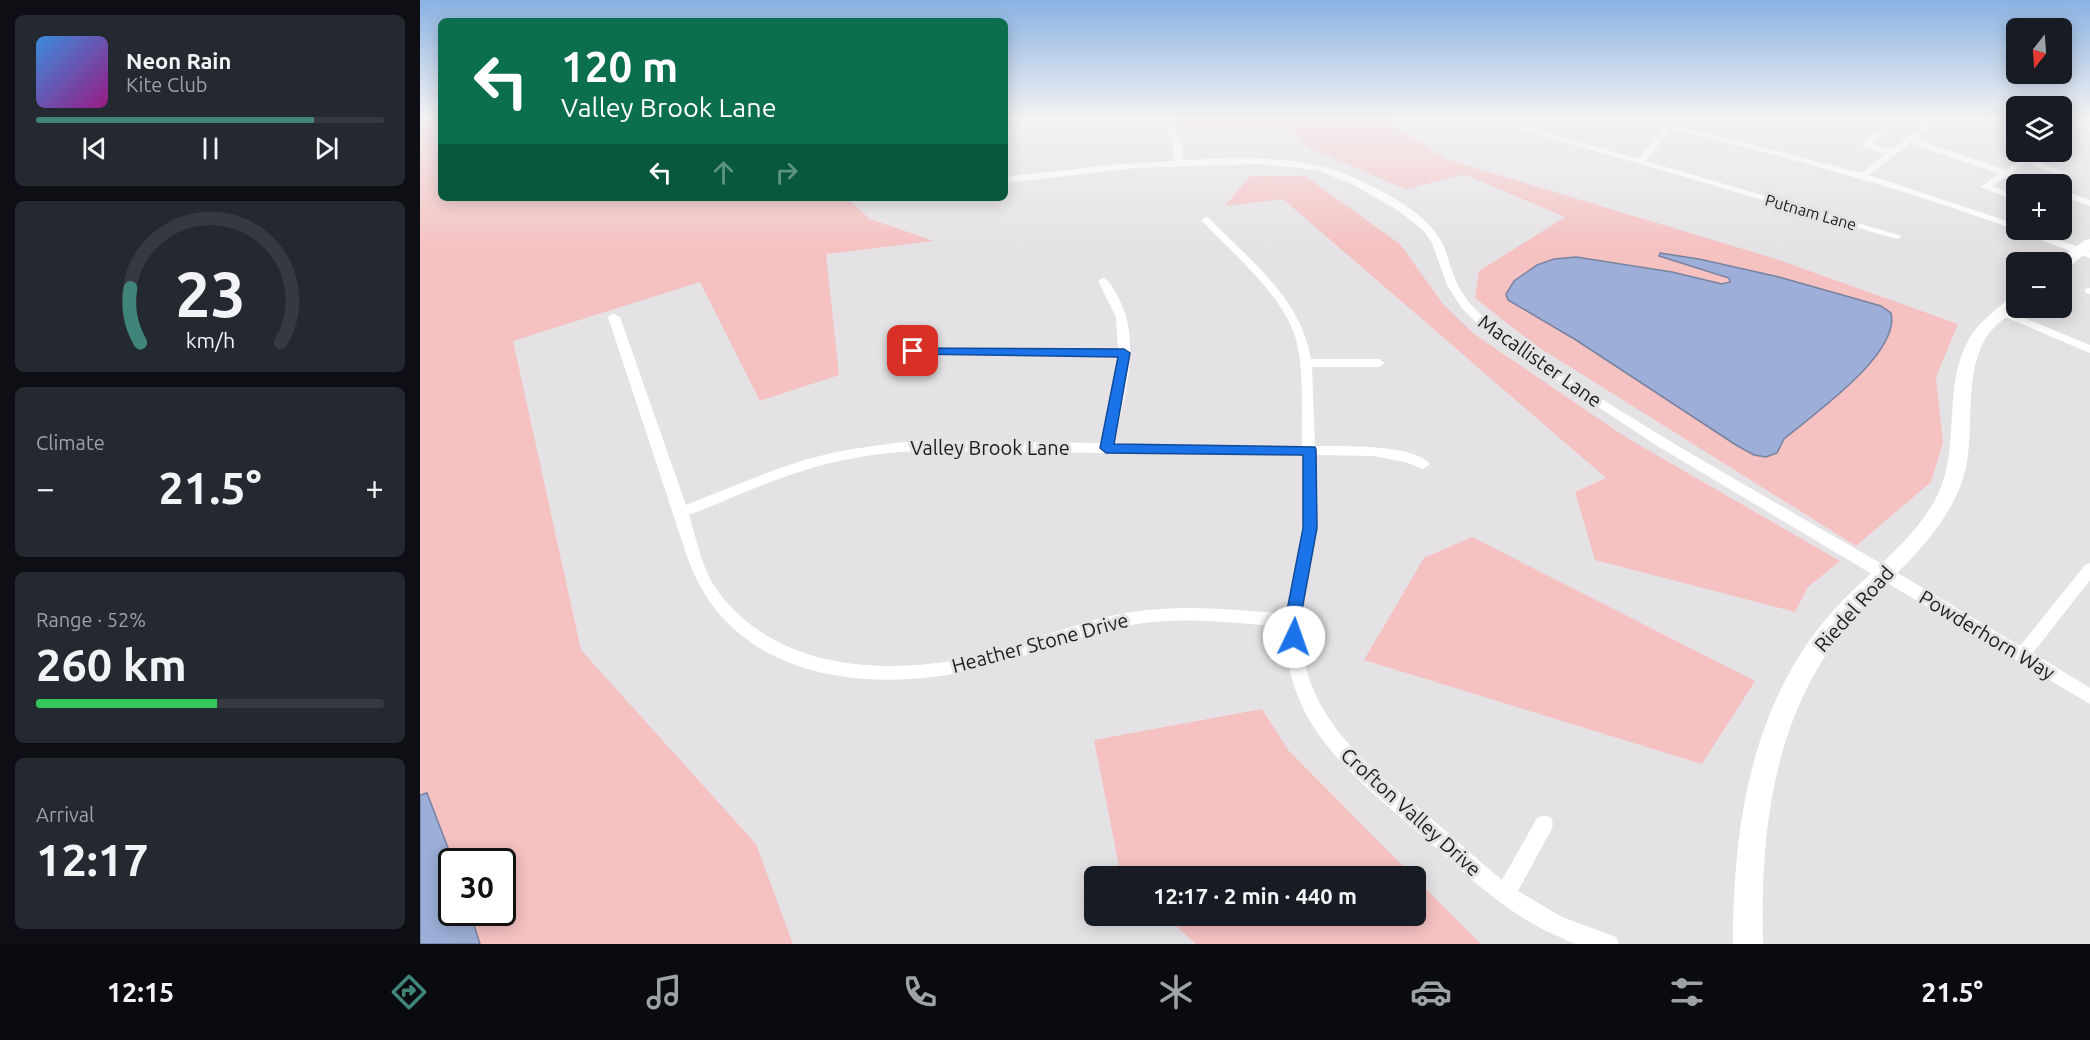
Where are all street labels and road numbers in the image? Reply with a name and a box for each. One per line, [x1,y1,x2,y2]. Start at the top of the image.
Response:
street label: Putnam Lane [1763,190,1859,234]
street label: Macallister Lane [1474,310,1606,412]
street label: Valley Brook Lane [910,436,1070,459]
street label: Riedel Road [1809,561,1898,656]
street label: Powderhorn Way [1915,585,2059,684]
street label: Heather Stone Drive [949,608,1131,677]
street label: Crofton Valley Drive [1337,743,1486,881]

